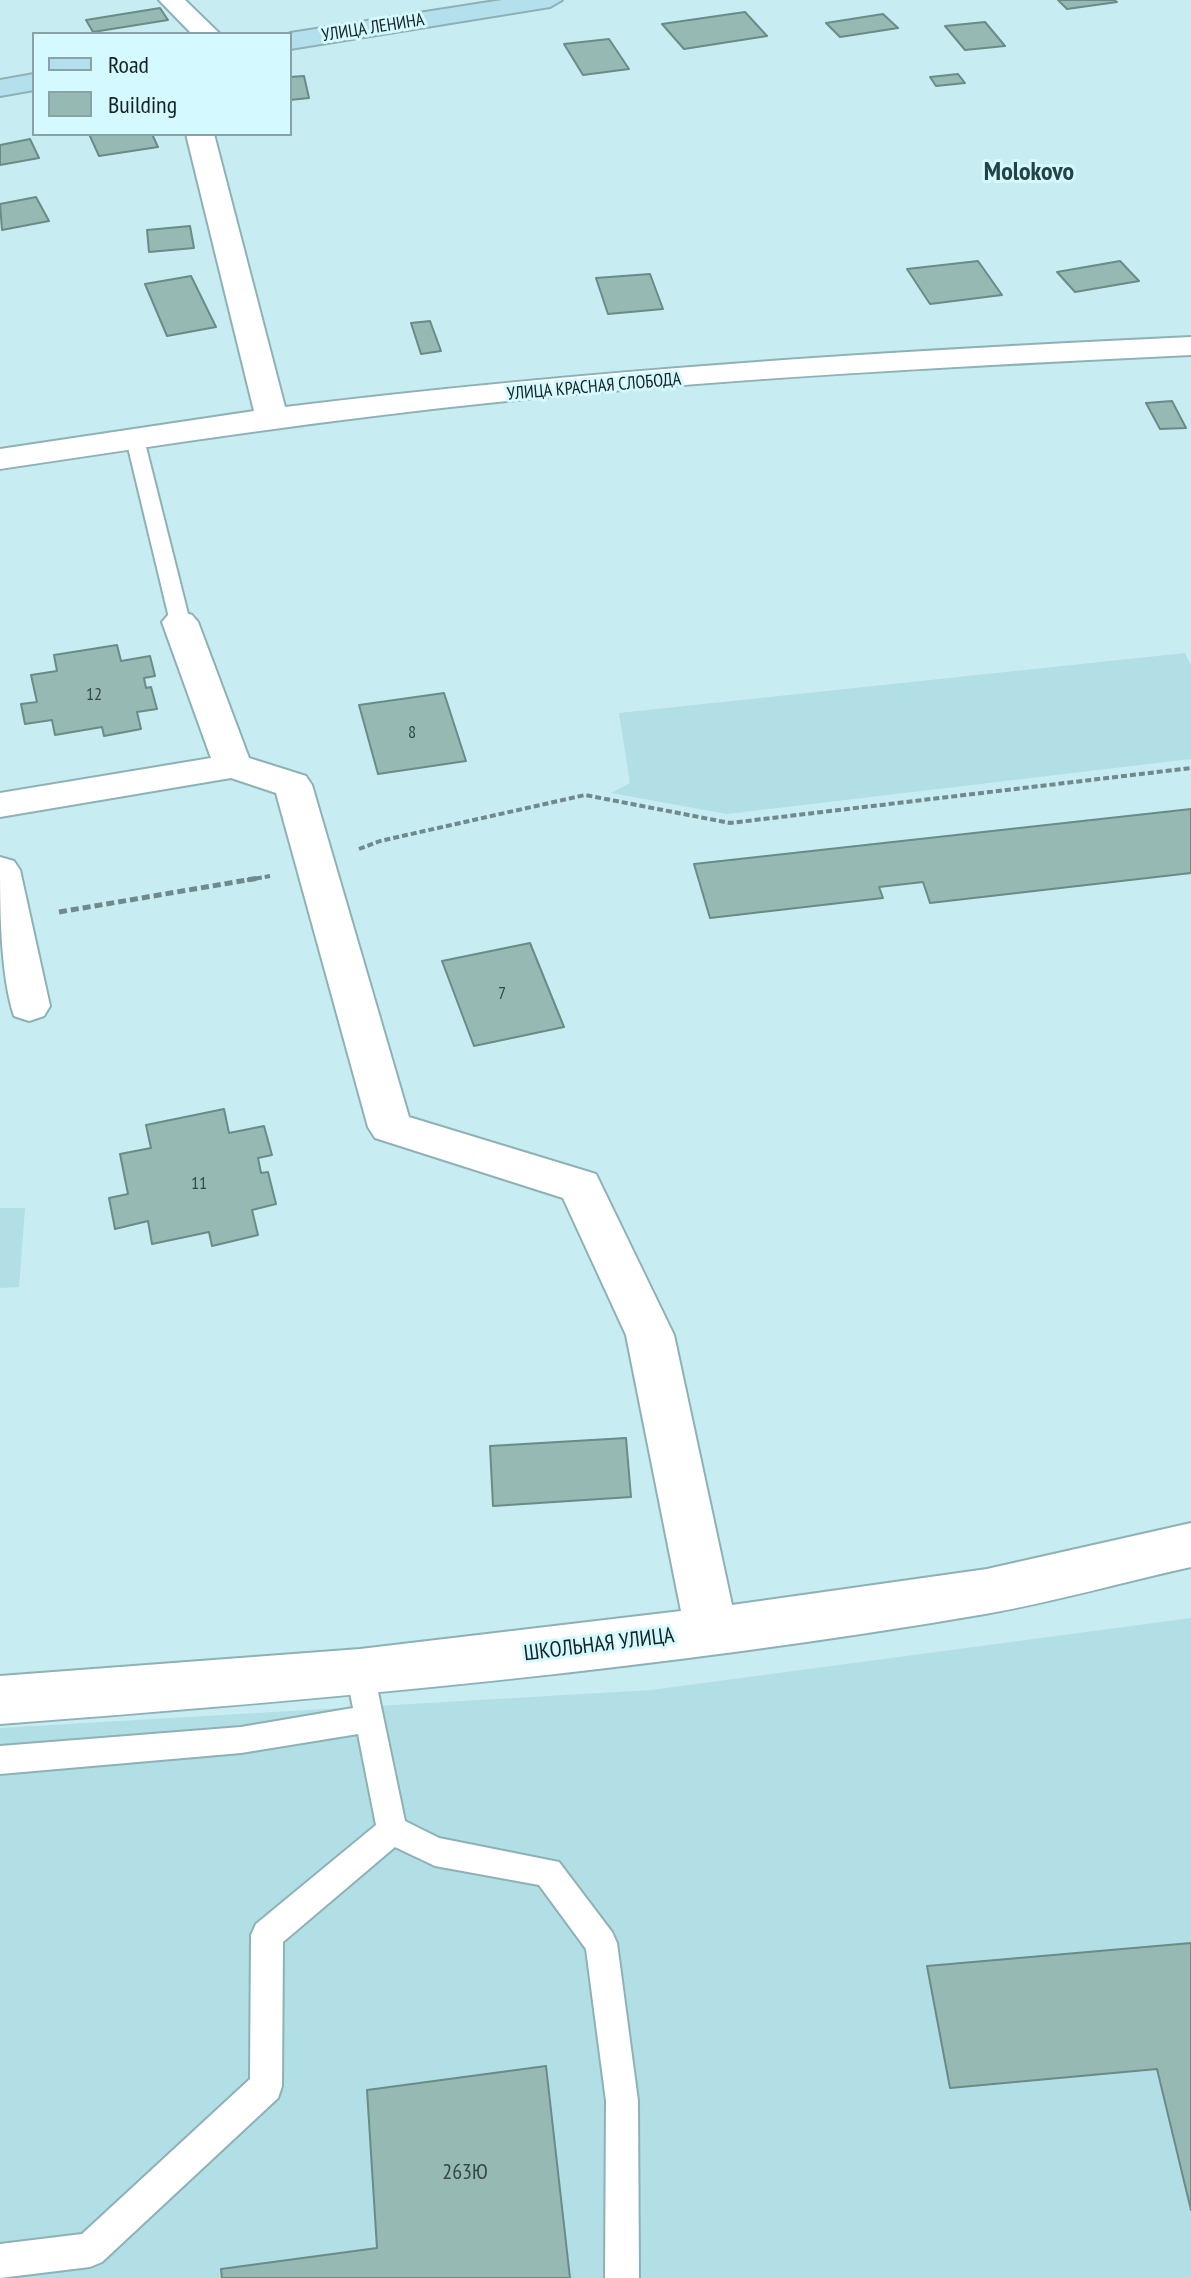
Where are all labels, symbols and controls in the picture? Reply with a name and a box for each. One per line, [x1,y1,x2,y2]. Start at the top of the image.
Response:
street label: УЛИЦА ЛЕНИНА [320,9,426,47]
legend [32,32,292,136]
text: Road [108,49,149,80]
text: Building [108,89,177,120]
district label: Molokovo [984,157,1074,189]
street label: УЛИЦА КРАСНАЯ СЛОБОДА [506,369,682,405]
house number: 12 [86,684,102,706]
house number: 8 [408,722,416,744]
house number: 7 [498,983,506,1005]
house number: 11 [191,1173,207,1195]
street label: ШКОЛЬНАЯ УЛИЦА [522,1623,676,1667]
house number: 263Ю [442,2160,488,2186]

